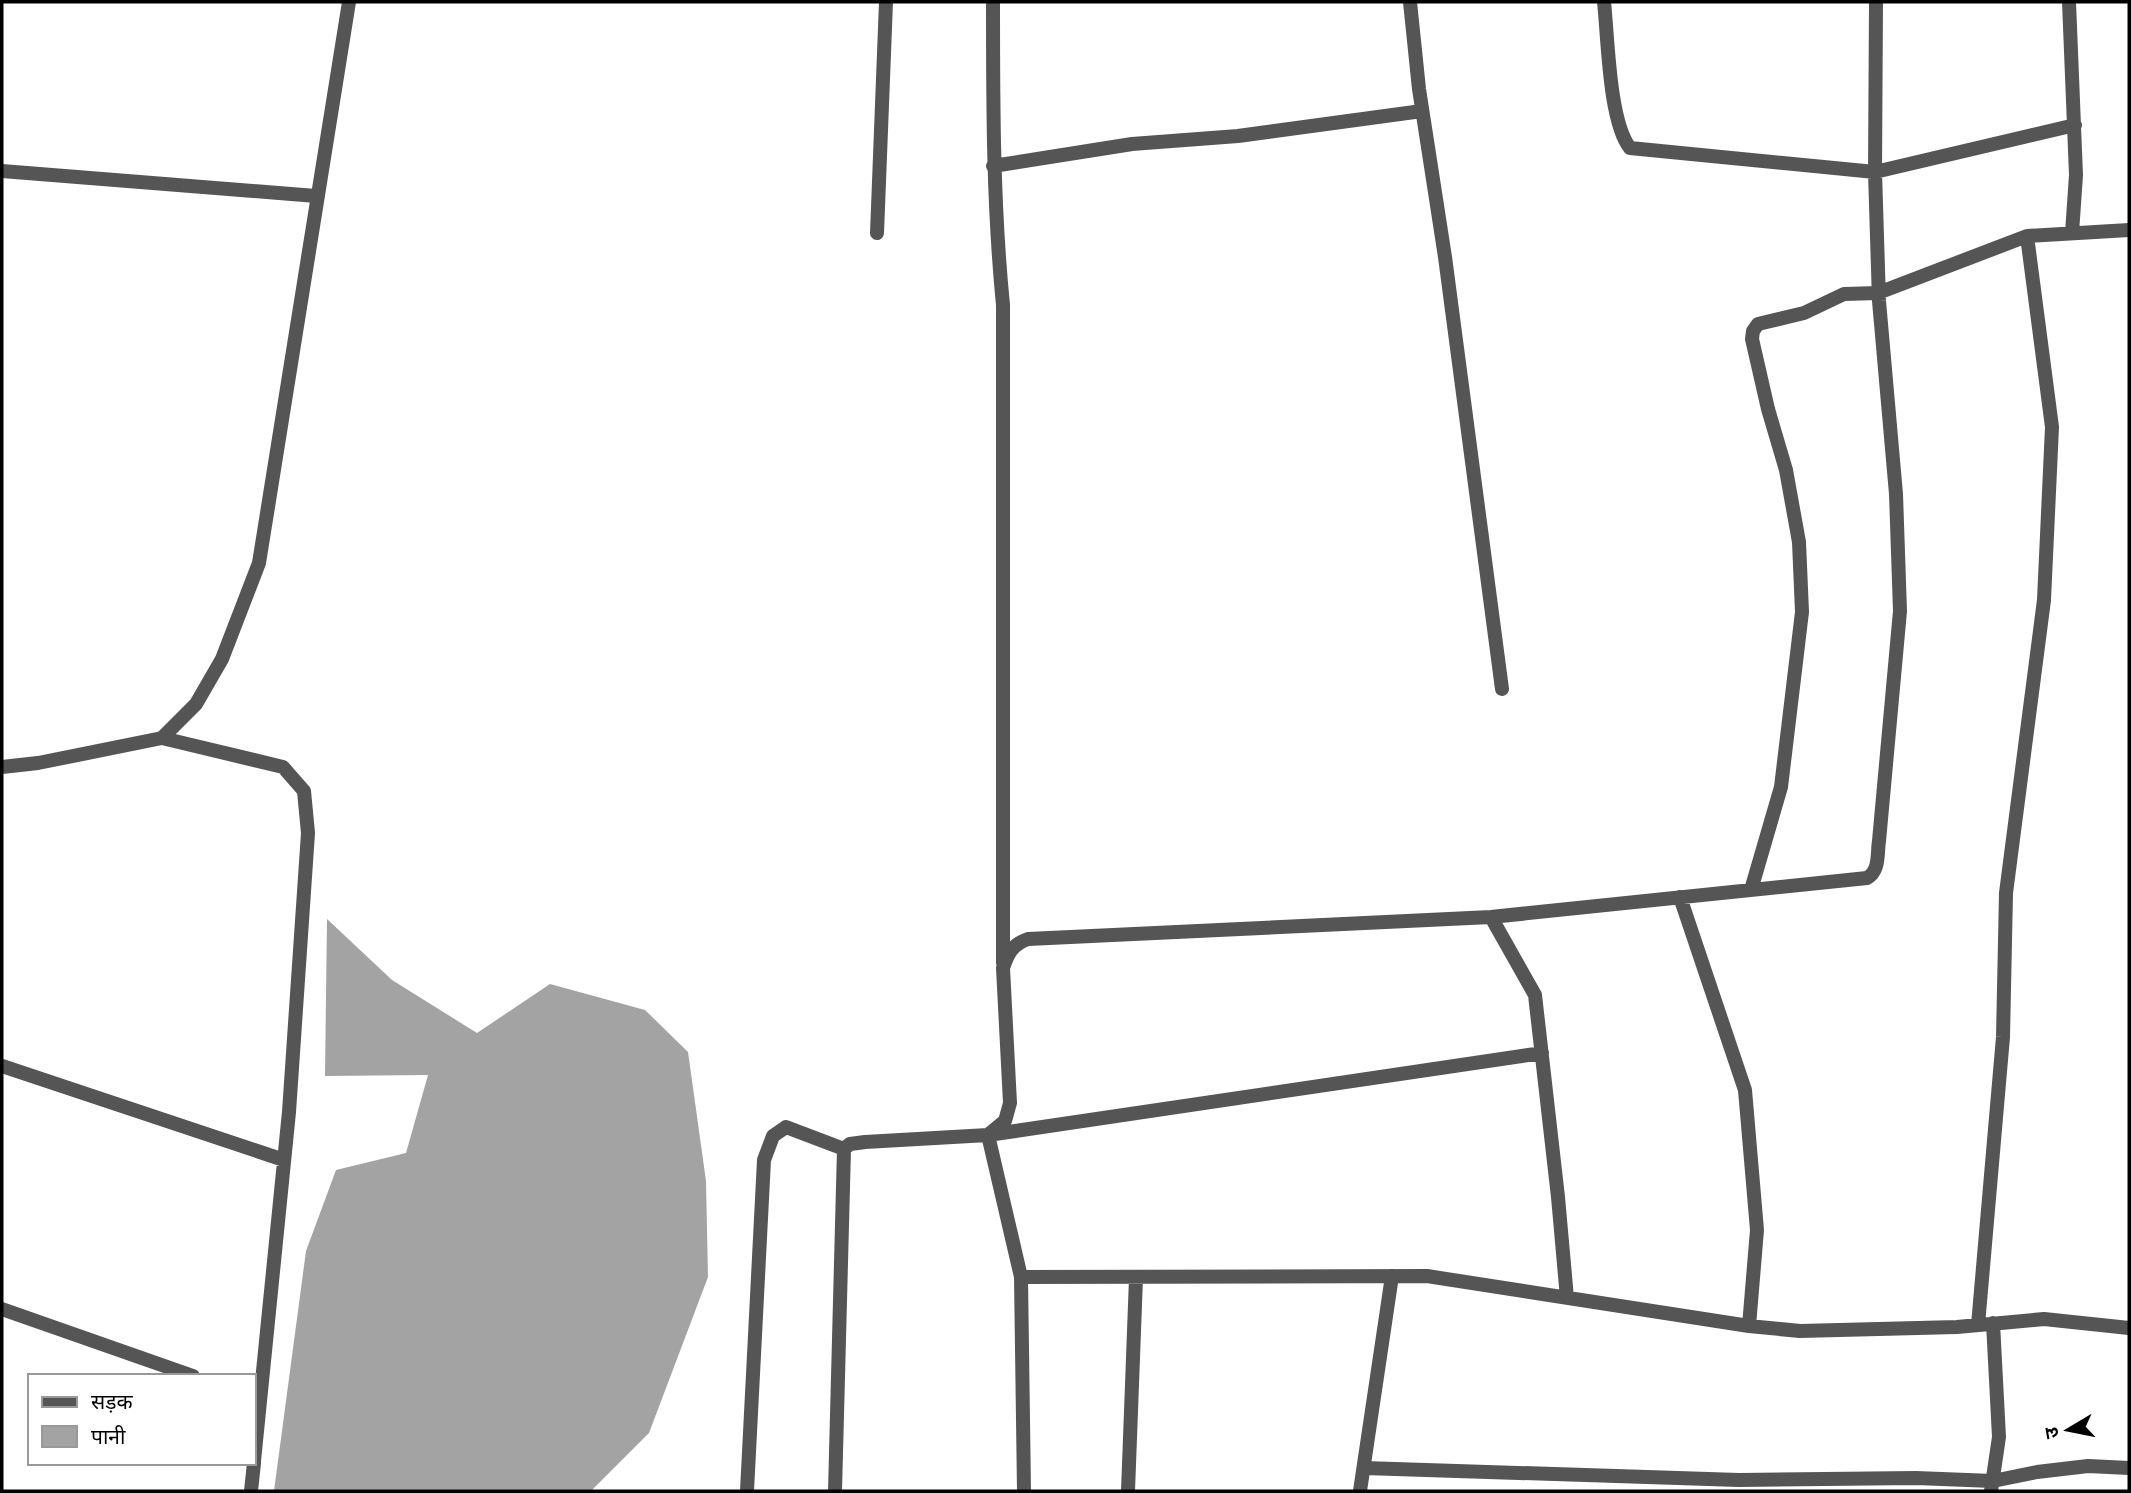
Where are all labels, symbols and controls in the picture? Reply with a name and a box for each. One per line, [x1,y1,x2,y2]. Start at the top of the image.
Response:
legend [28,1374,256,1465]
text: सड़क [91,1387,133,1417]
north arrow [2033,1395,2103,1465]
text: पानी [91,1422,126,1452]
text: उ [2038,1424,2067,1441]

